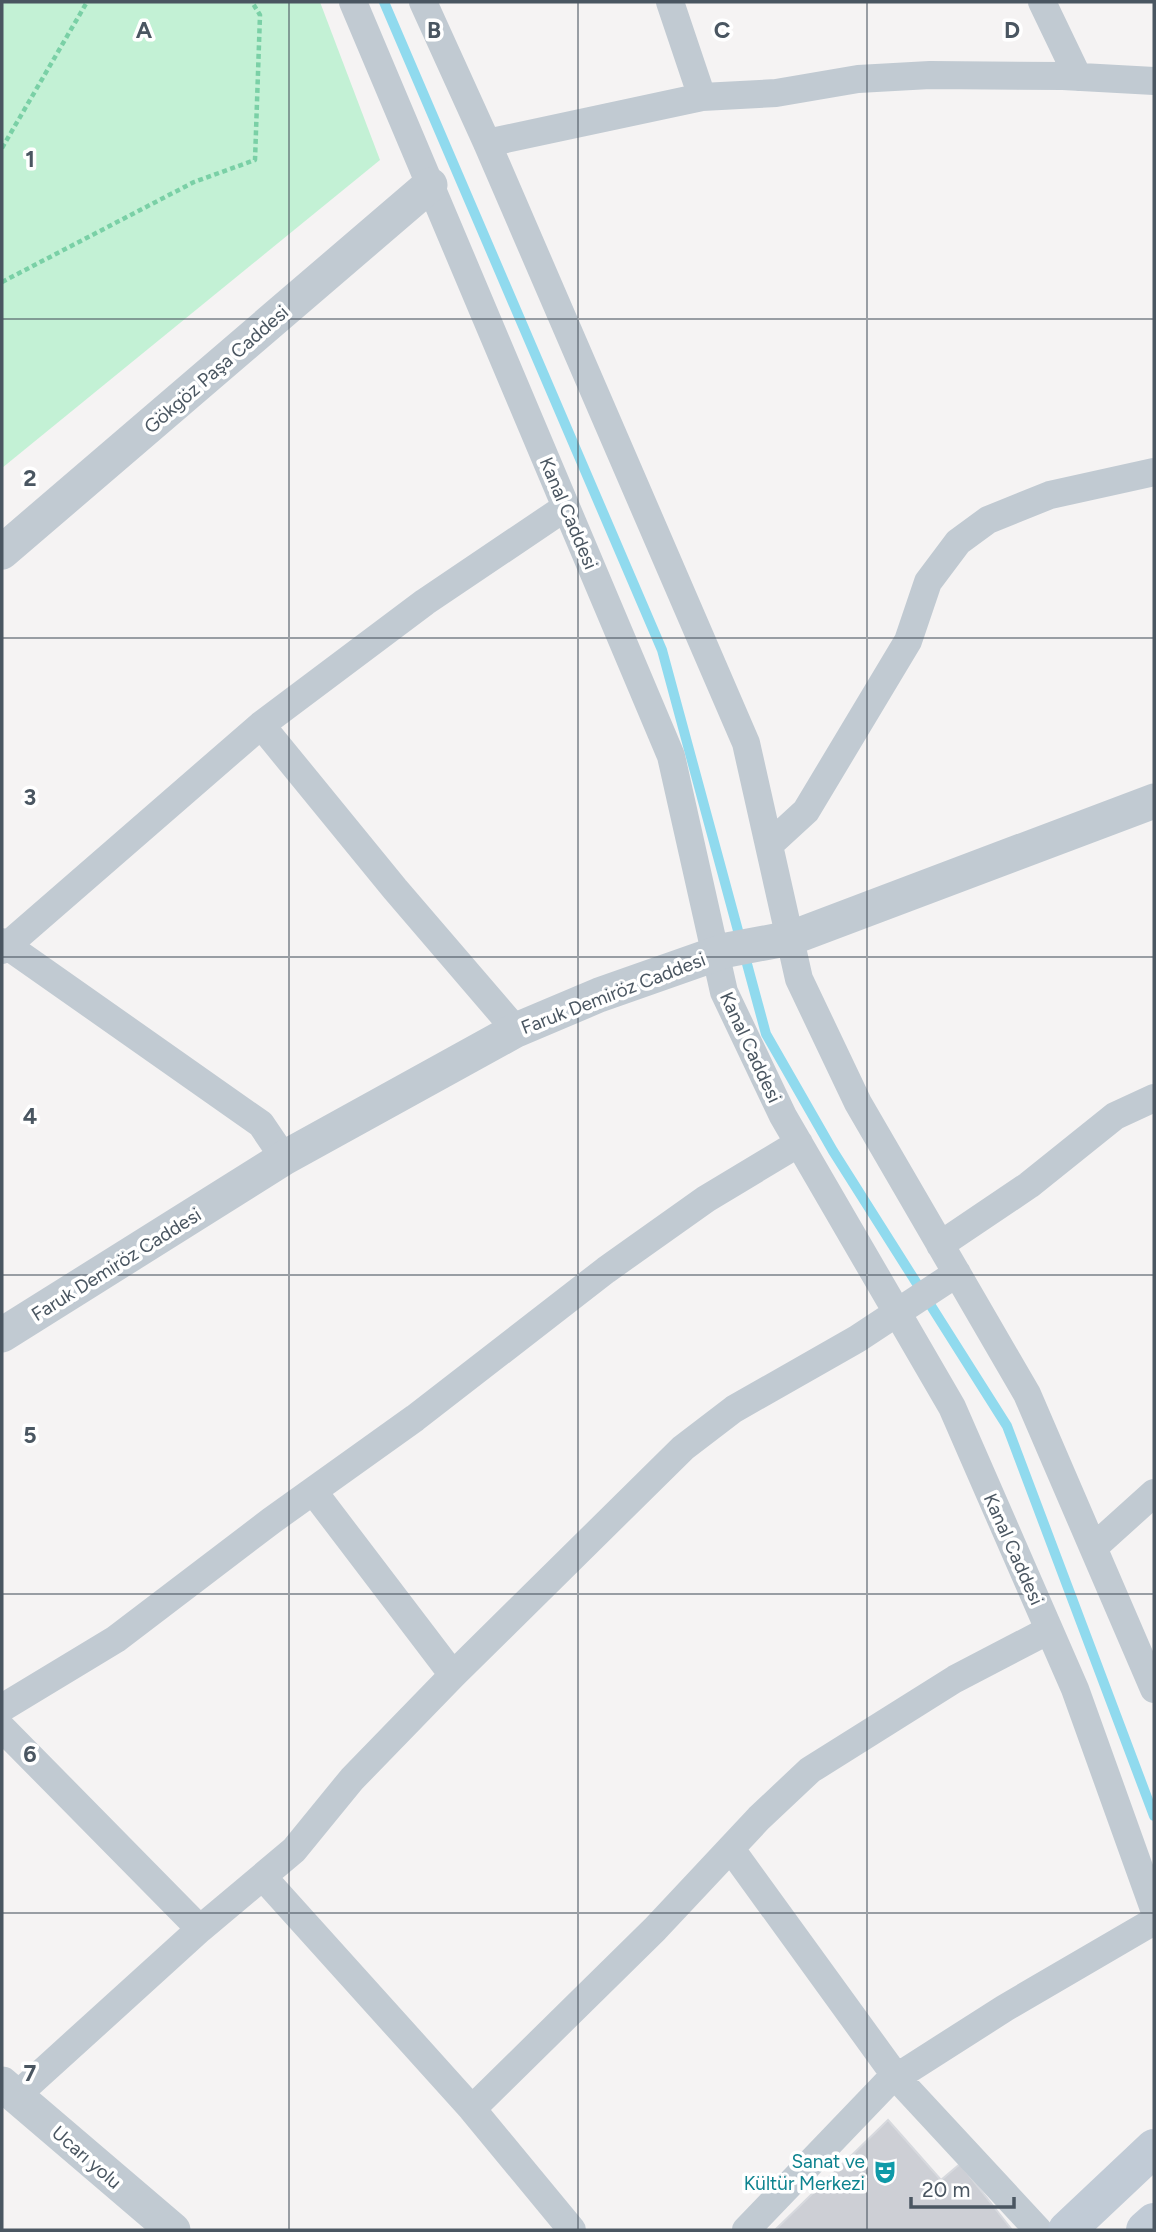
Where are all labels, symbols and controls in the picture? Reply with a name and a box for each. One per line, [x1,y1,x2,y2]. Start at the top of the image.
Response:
text: A [136,16,153,44]
text: B [427,16,441,44]
text: C [714,16,731,44]
text: D [1004,16,1020,44]
text: 1 [25,145,35,173]
street label: Gökgöz Paşa Caddesi [139,300,293,438]
street label: Kanal Caddesi [535,454,602,573]
text: 2 [23,464,37,492]
text: 3 [24,783,36,811]
street label: Faruk Demiröz Caddesi [518,948,709,1039]
street label: Kanal Caddesi [715,988,786,1106]
text: 4 [23,1102,37,1130]
street label: Faruk Demiröz Caddesi [27,1203,205,1326]
text: 5 [23,1421,37,1449]
street label: Kanal Caddesi [979,1490,1048,1609]
text: 6 [23,1740,37,1768]
text: 7 [24,2059,37,2087]
street label: Ucarı yolu [47,2121,126,2194]
place label: Sanat ve Kültür Merkezi [744,2150,865,2195]
theatre icon: Sanat ve Kültür Merkezi [871,2158,899,2186]
scale bar [911,2166,1014,2210]
text: 20 m [922,2177,970,2202]

